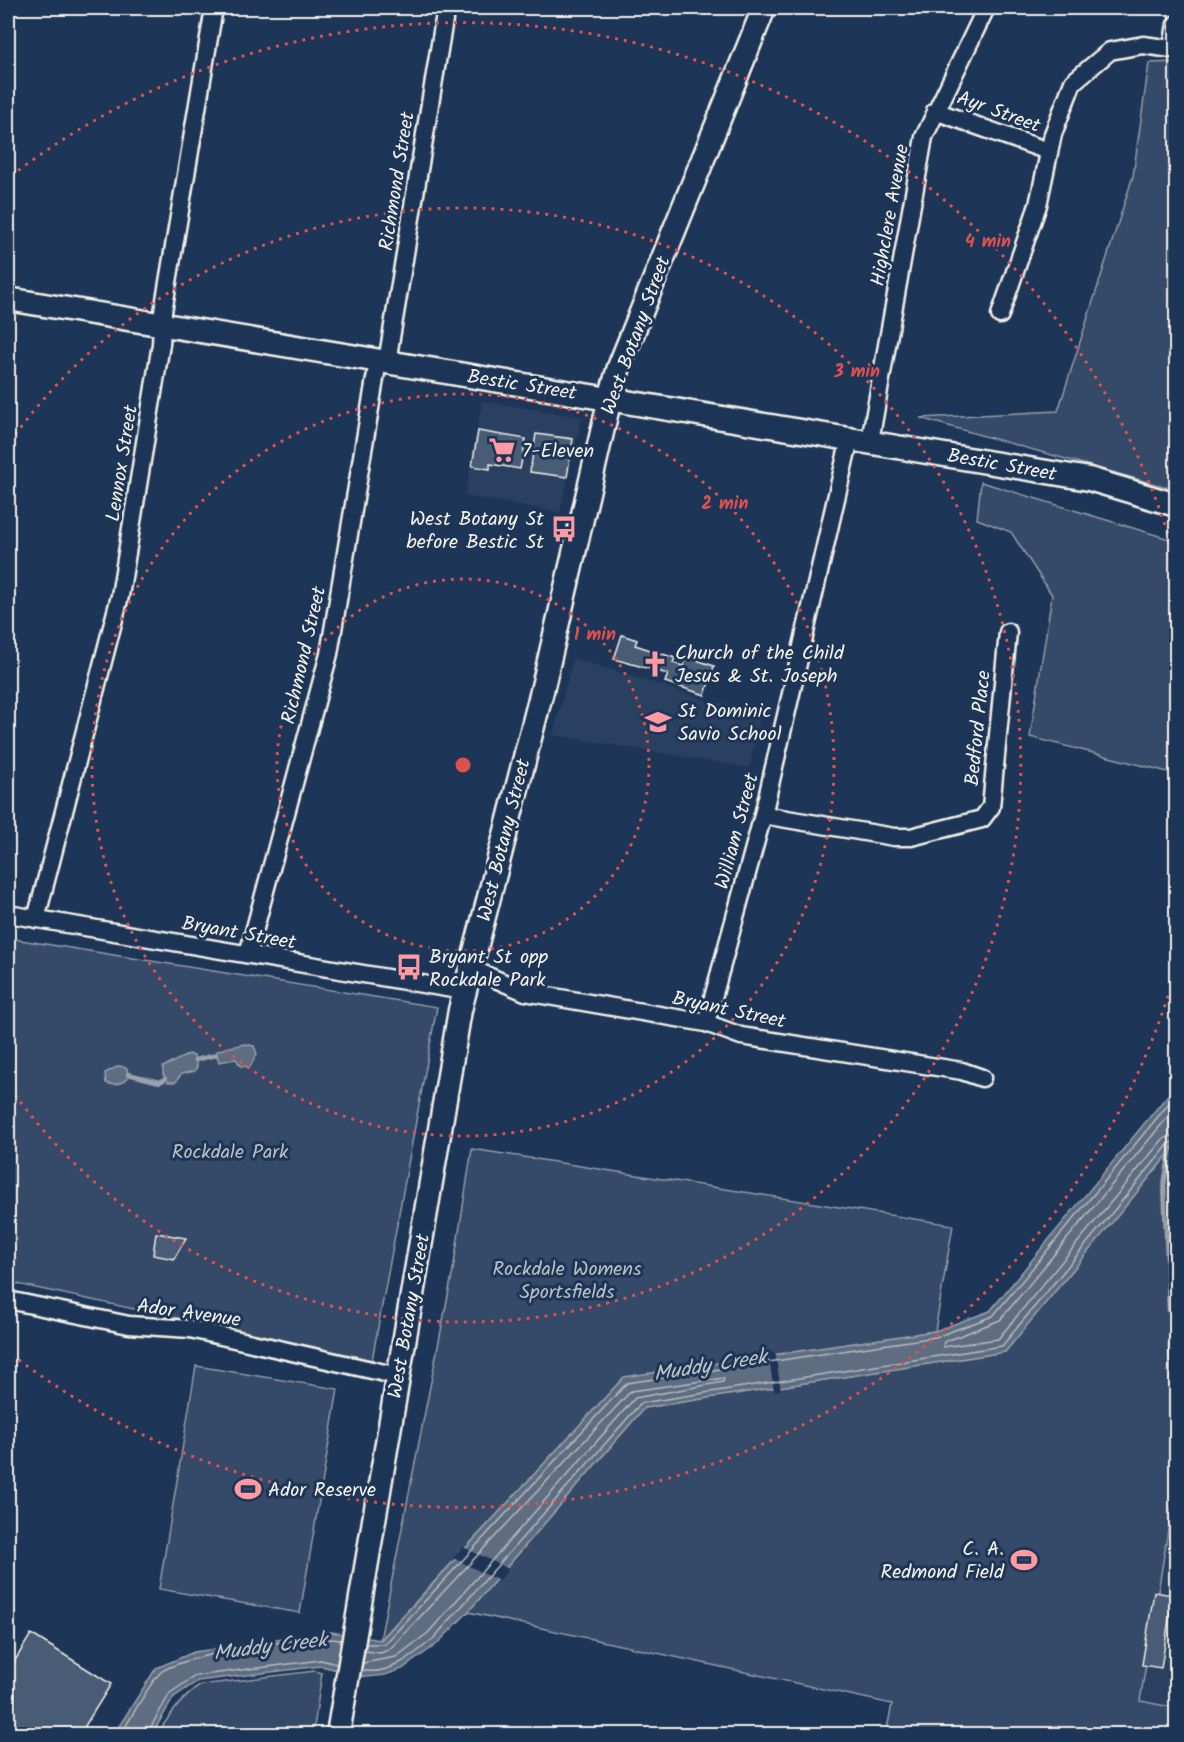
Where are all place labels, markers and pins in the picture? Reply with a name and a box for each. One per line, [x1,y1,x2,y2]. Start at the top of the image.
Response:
supermarket icon: 7-Eleven [487,435,517,465]
place label: 7-Eleven [522,436,594,468]
place label: West Botany St before Bestic St [406,504,544,559]
bus stop icon: West Botany St before Bestic St [549,514,579,544]
place label: Church of the Child Jesus & St. Joseph [675,638,845,693]
church icon: Church of the Child Jesus & St. Joseph [640,649,670,679]
place label: St Dominic Savio School [678,696,782,751]
school or university icon: St Dominic Savio School [643,707,673,737]
centre of rings [453,755,473,775]
place label: Bryant St opp Rockdale Park [429,942,549,997]
bus stop icon: Bryant St opp Rockdale Park [394,952,424,982]
sports icon: Ador Reserve [233,1474,263,1504]
place label: Ador Reserve [268,1475,376,1507]
place label: C. A. Redmond Field [881,1534,1005,1589]
sports icon: C. A. Redmond Field [1009,1545,1039,1575]

